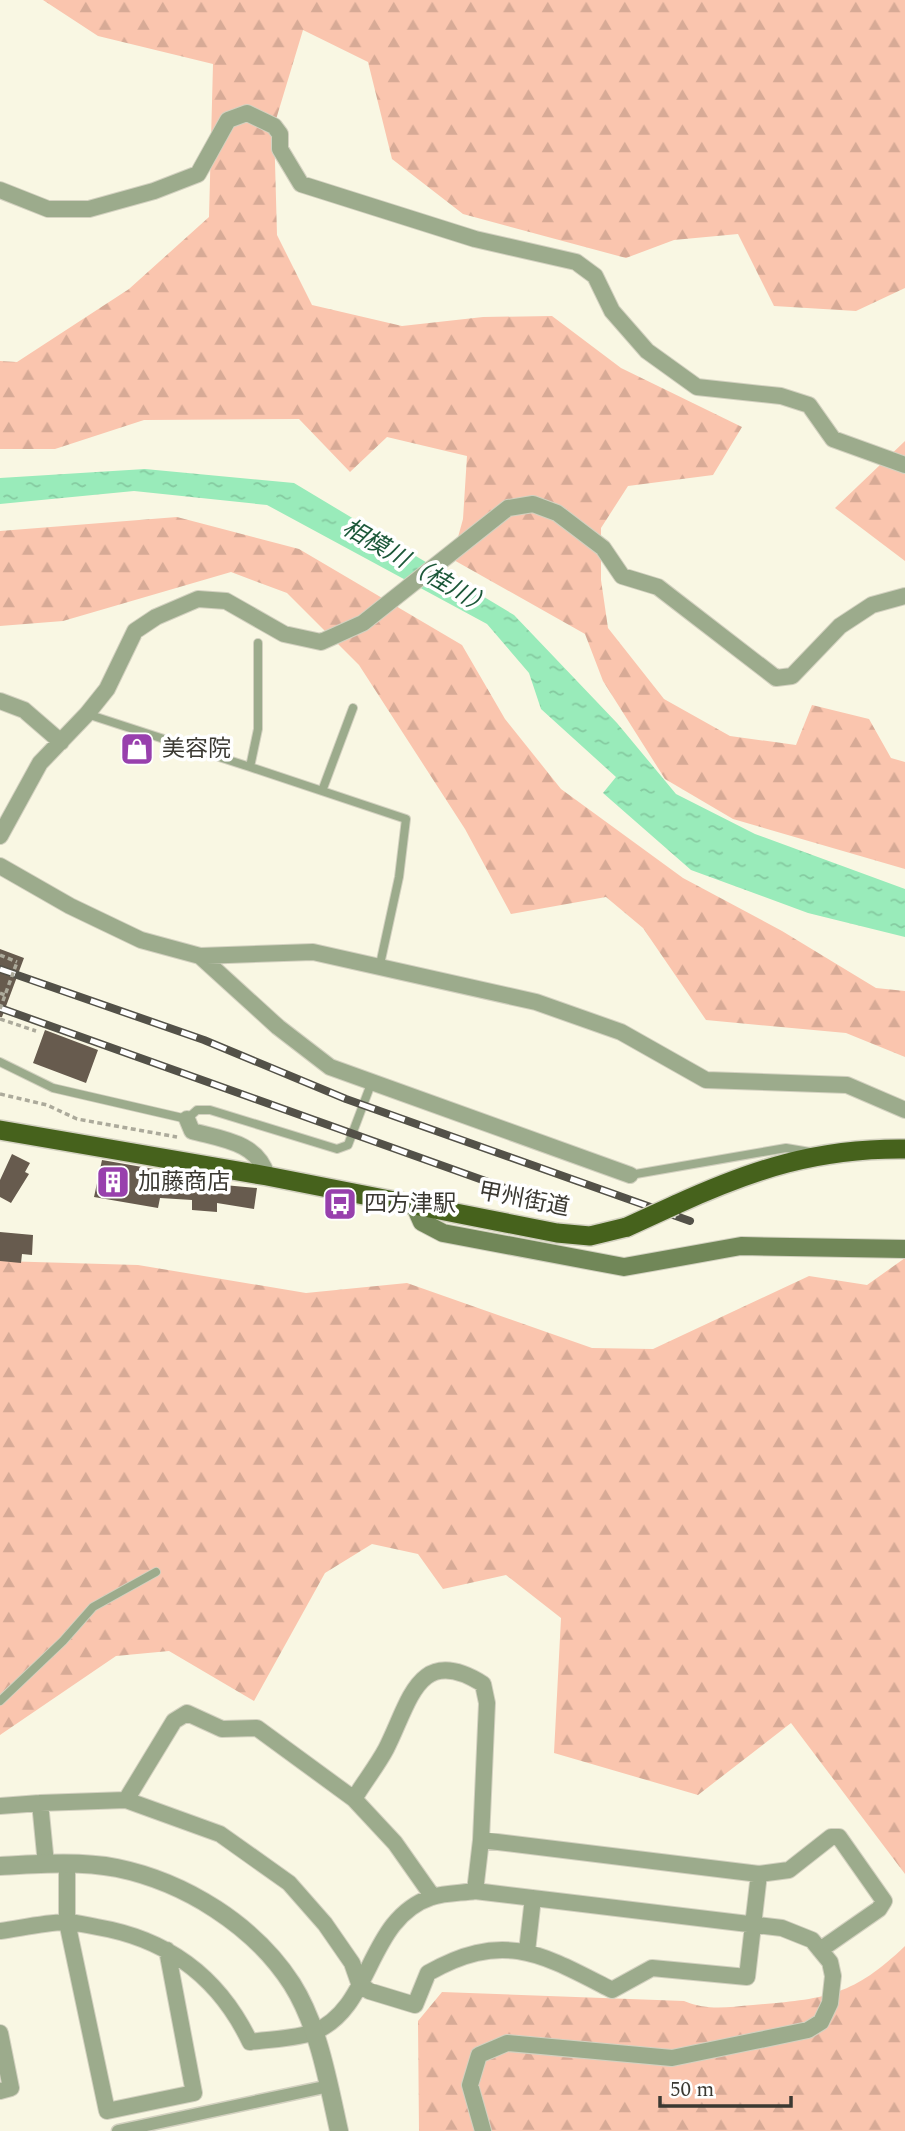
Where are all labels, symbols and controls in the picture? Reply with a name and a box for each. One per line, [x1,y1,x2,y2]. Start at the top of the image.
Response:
water label: 相模川（桂川） [335,510,499,626]
shop icon: 美容院 [118,730,156,768]
place label: 美容院 [162,732,231,767]
building icon: 加藤商店 [94,1163,132,1201]
place label: 加藤商店 [138,1165,230,1200]
street label: 甲州街道 [476,1174,572,1226]
bus stop icon: 四方津駅 [321,1185,359,1223]
place label: 四方津駅 [364,1187,456,1222]
scale bar [660,2064,791,2108]
text: 50 m [670,2074,714,2106]

